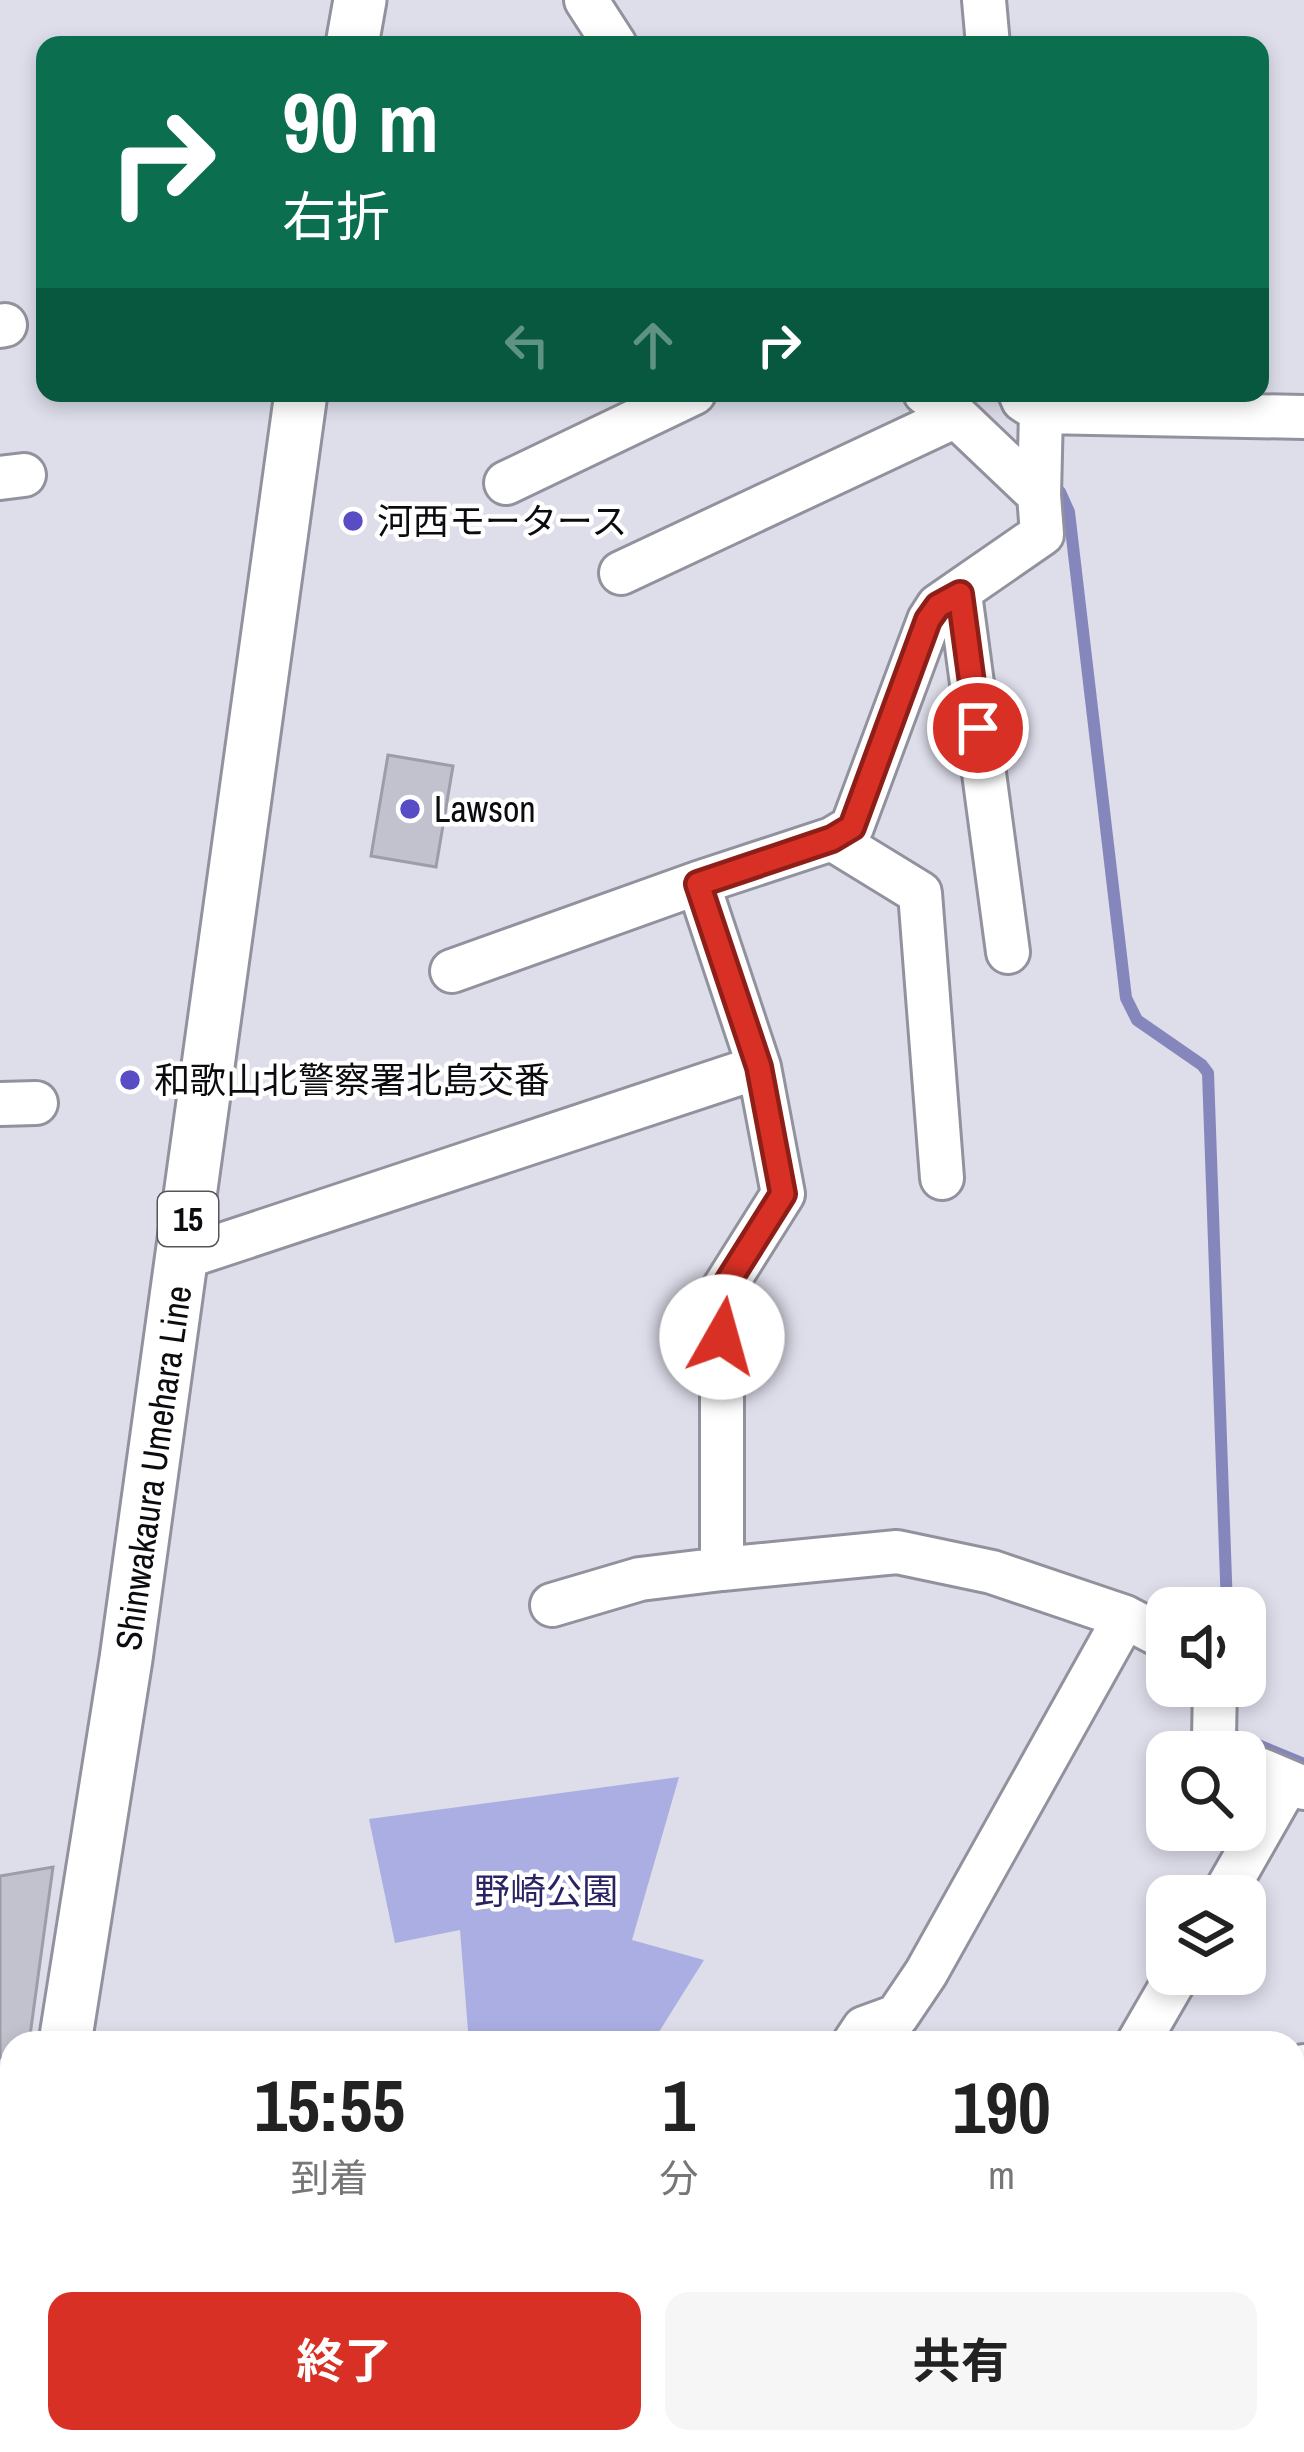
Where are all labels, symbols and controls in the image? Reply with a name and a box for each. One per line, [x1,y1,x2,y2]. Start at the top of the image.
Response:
text: 90 m [282,65,439,178]
icon: right [84,84,240,240]
text: 右折 [282,180,390,253]
icon: left [494,312,560,378]
icon: ahead [620,312,686,378]
icon: right [746,312,812,378]
place label: 河西モータース [377,497,627,545]
marker: 河西モータース [340,508,366,534]
pin [927,677,1029,779]
icon: arrive [945,695,1011,761]
place label: Lawson [434,785,536,833]
marker: Lawson [397,796,423,822]
place label: 和歌山北警察署北島交番 [154,1056,550,1104]
marker: 和歌山北警察署北島交番 [117,1067,143,1093]
road number: 15 [158,1192,218,1246]
position arrow [659,1274,785,1400]
street label: Shinwakaura Umehara Line [104,1283,202,1653]
map controls [1146,1587,1266,1995]
button: sound [1146,1587,1266,1707]
button: search [1146,1731,1266,1851]
park label: 野崎公園 [474,1867,618,1915]
button: layers [1146,1875,1266,1995]
text: 15:55 [254,2056,405,2153]
text: 1 [662,2056,695,2153]
text: 190 [952,2058,1051,2155]
text: m [988,2149,1015,2201]
text: 到着 [291,2152,369,2204]
text: 分 [659,2152,698,2204]
button: 終了 [48,2292,641,2430]
button: 共有 [665,2292,1257,2430]

